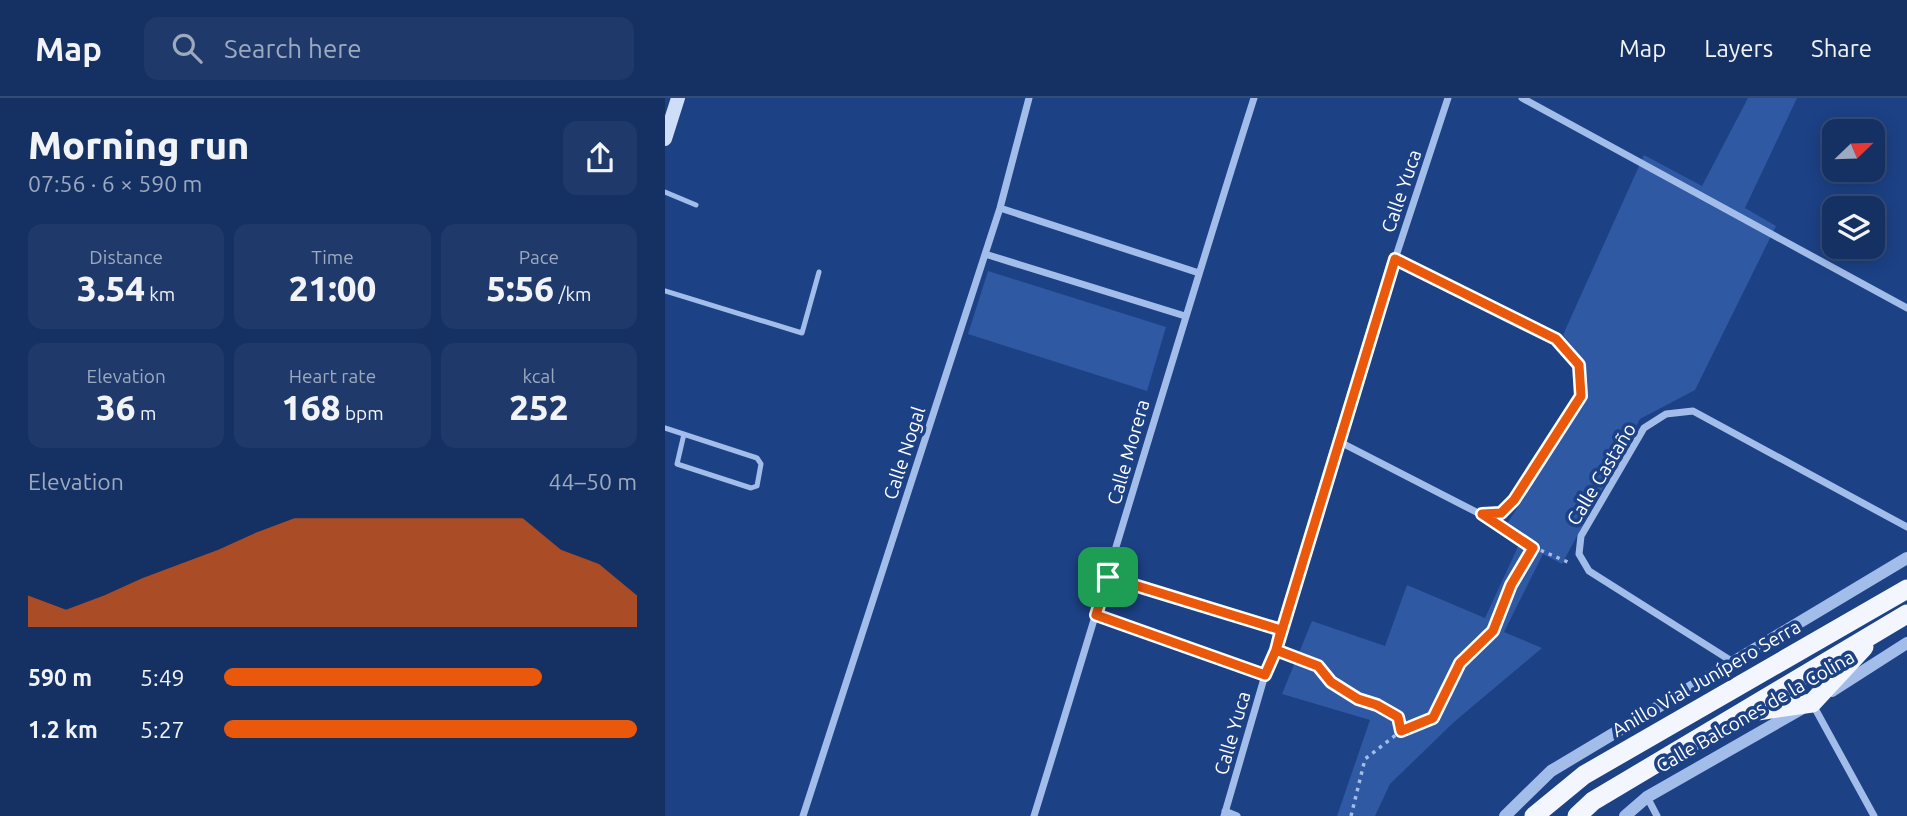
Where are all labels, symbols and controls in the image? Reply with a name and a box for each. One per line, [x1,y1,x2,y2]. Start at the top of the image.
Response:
search box [144,17,634,80]
icon: search [168,29,206,67]
text: Map [35,30,102,67]
text: Search here [224,34,362,63]
text: Map [1619,35,1666,62]
text: Layers [1704,35,1773,62]
text: Share [1811,35,1872,62]
north arrow [1822,119,1885,182]
map controls [1822,119,1885,259]
button: share [563,121,637,195]
text: Morning run [28,124,249,166]
street label: Calle Yuca [1377,147,1425,235]
text: 07:56 · 6 × 590 m [28,171,202,196]
button: layers [1822,196,1885,259]
text: Distance [89,246,163,268]
text: Time [311,246,354,268]
text: Pace [519,246,559,268]
text: 3.54 [77,268,145,308]
text: 21:00 [289,268,376,308]
text: 5:56 [486,268,554,308]
text: km [145,283,175,305]
text: /km [554,283,591,305]
text: Elevation [87,365,166,387]
text: Heart rate [289,365,376,387]
text: kcal [522,365,555,387]
text: 36 [96,387,136,427]
text: 168 [281,387,341,427]
text: 252 [509,387,568,427]
street label: Calle Morera [1102,397,1154,507]
text: m [136,402,156,424]
text: bpm [341,402,384,424]
street label: Calle Nogal [879,404,929,502]
street label: Calle Castaño [1562,419,1640,529]
text: Elevation [28,469,124,494]
text: 44–50 m [549,469,637,494]
pin [1078,547,1138,607]
icon: arrive [1089,558,1127,596]
street label: Anillo Vial Junípero Serra [1608,615,1804,741]
street label: Calle Balcones de la Colina [1652,645,1858,777]
text: 590 m [28,665,92,690]
text: 5:49 [140,665,185,690]
street label: Calle Yuca [1210,689,1254,777]
text: 1.2 km [28,717,98,742]
text: 5:27 [140,717,185,742]

